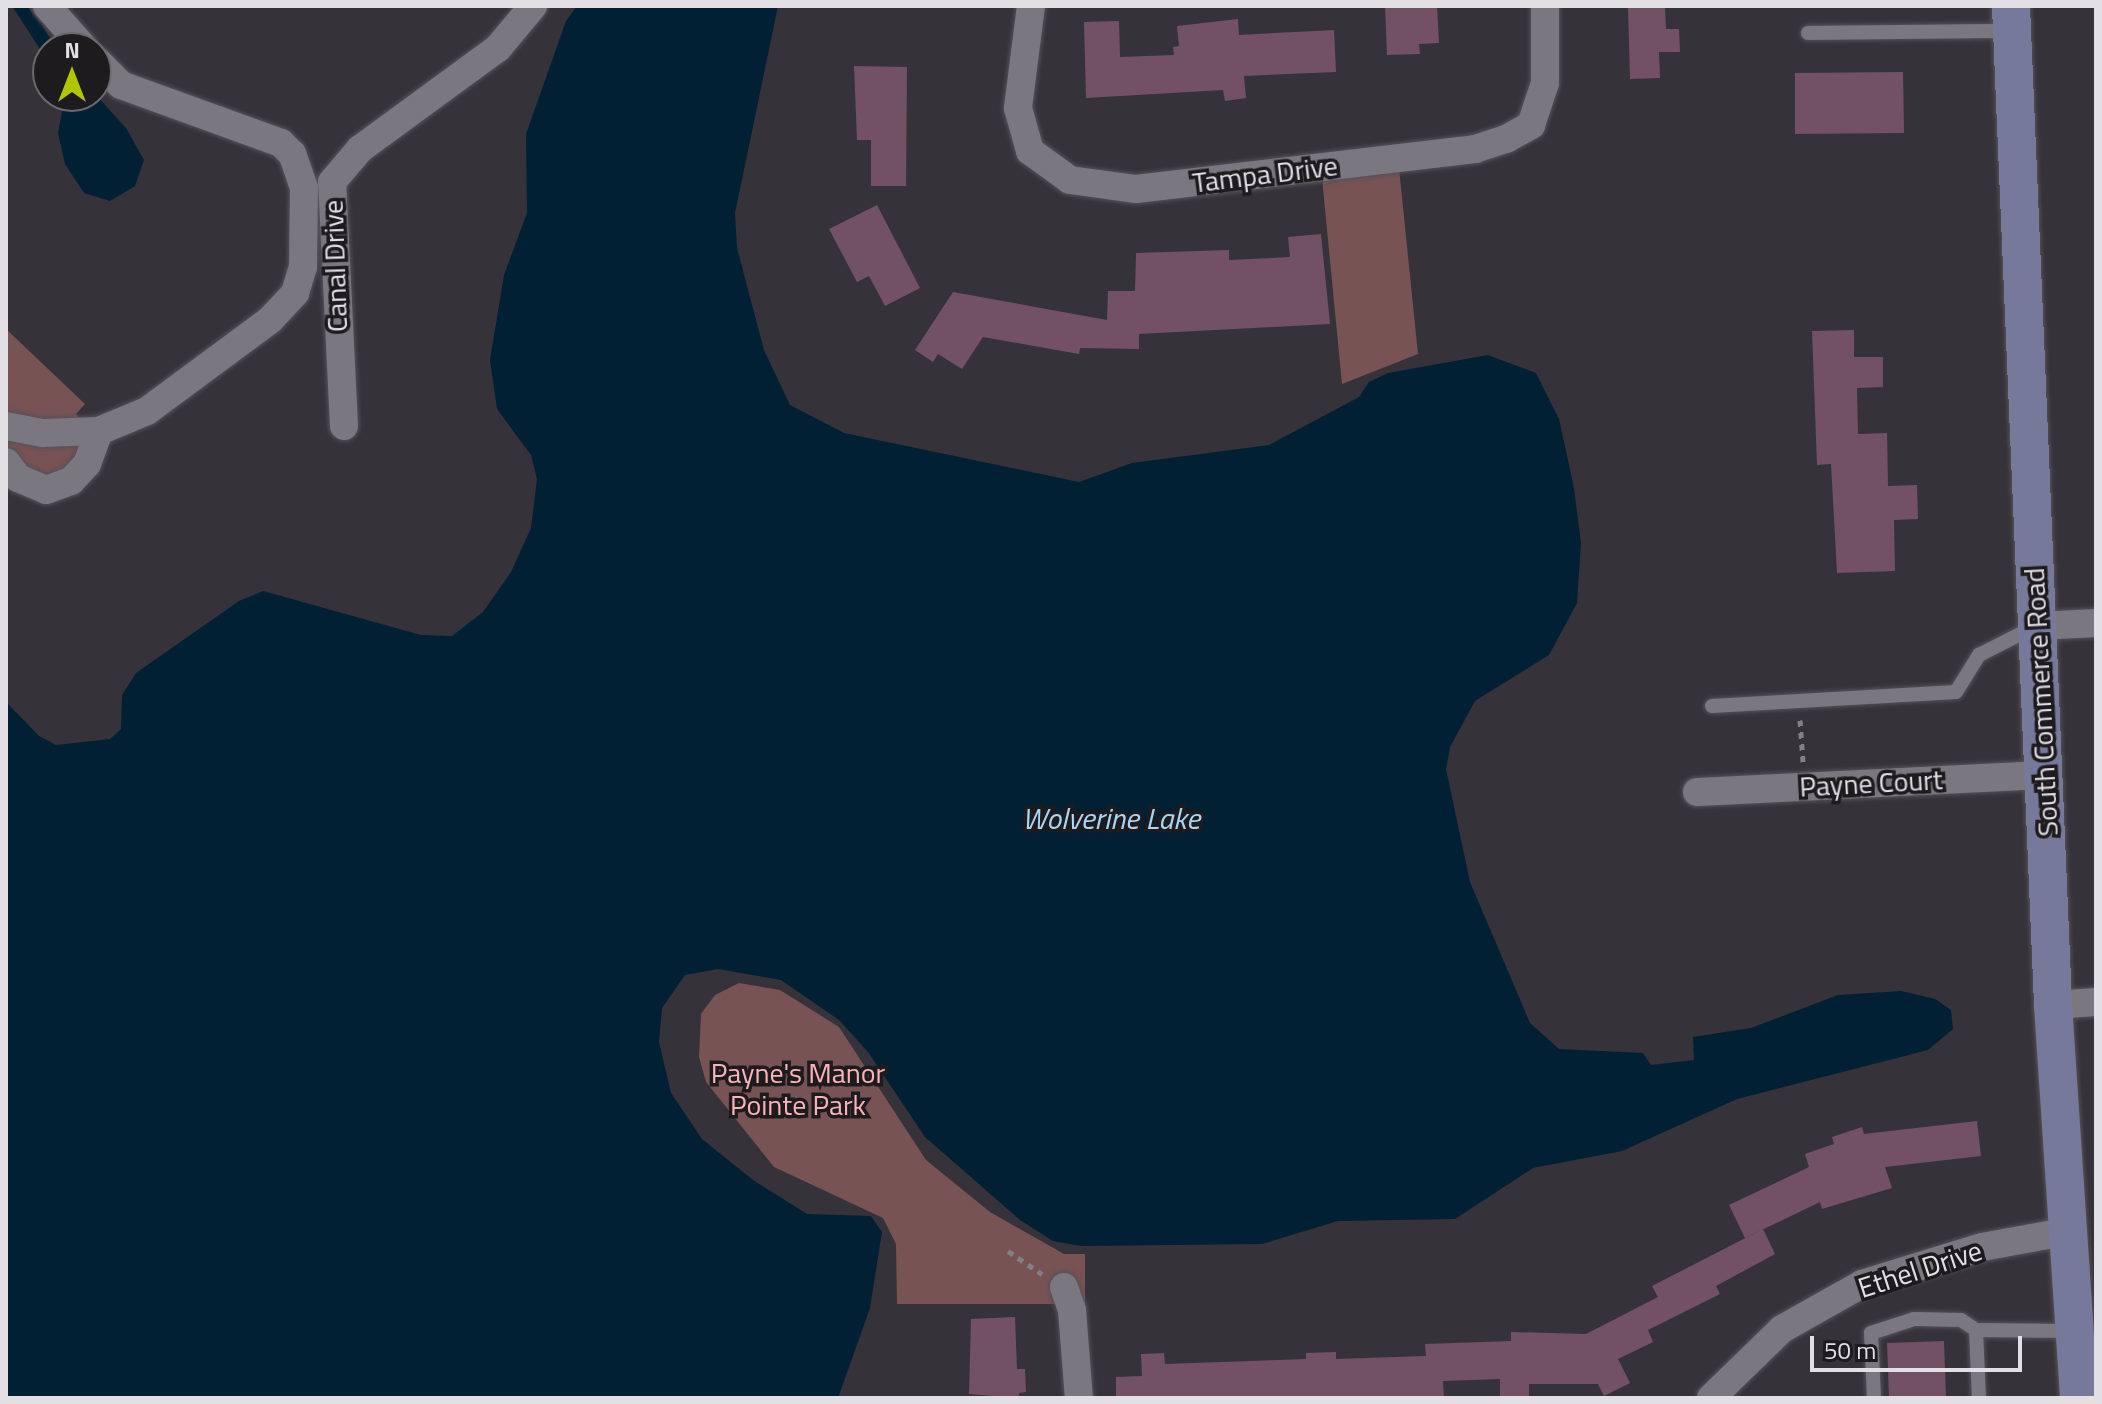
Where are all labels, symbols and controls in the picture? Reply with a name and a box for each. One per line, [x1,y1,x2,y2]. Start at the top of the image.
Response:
north arrow [32,32,112,112]
text: N [64,33,80,67]
street label: Tampa Drive [1191,148,1339,200]
street label: Canal Drive [316,199,354,333]
street label: South Commerce Road [2017,567,2065,837]
street label: Payne Court [1799,762,1943,804]
water label: Wolverine Lake [1022,800,1200,836]
park label: Payne's Manor Pointe Park [711,1056,885,1122]
street label: Ethel Drive [1854,1233,1986,1305]
scale bar [1814,1320,2026,1370]
text: 50 m [1824,1332,1876,1368]

